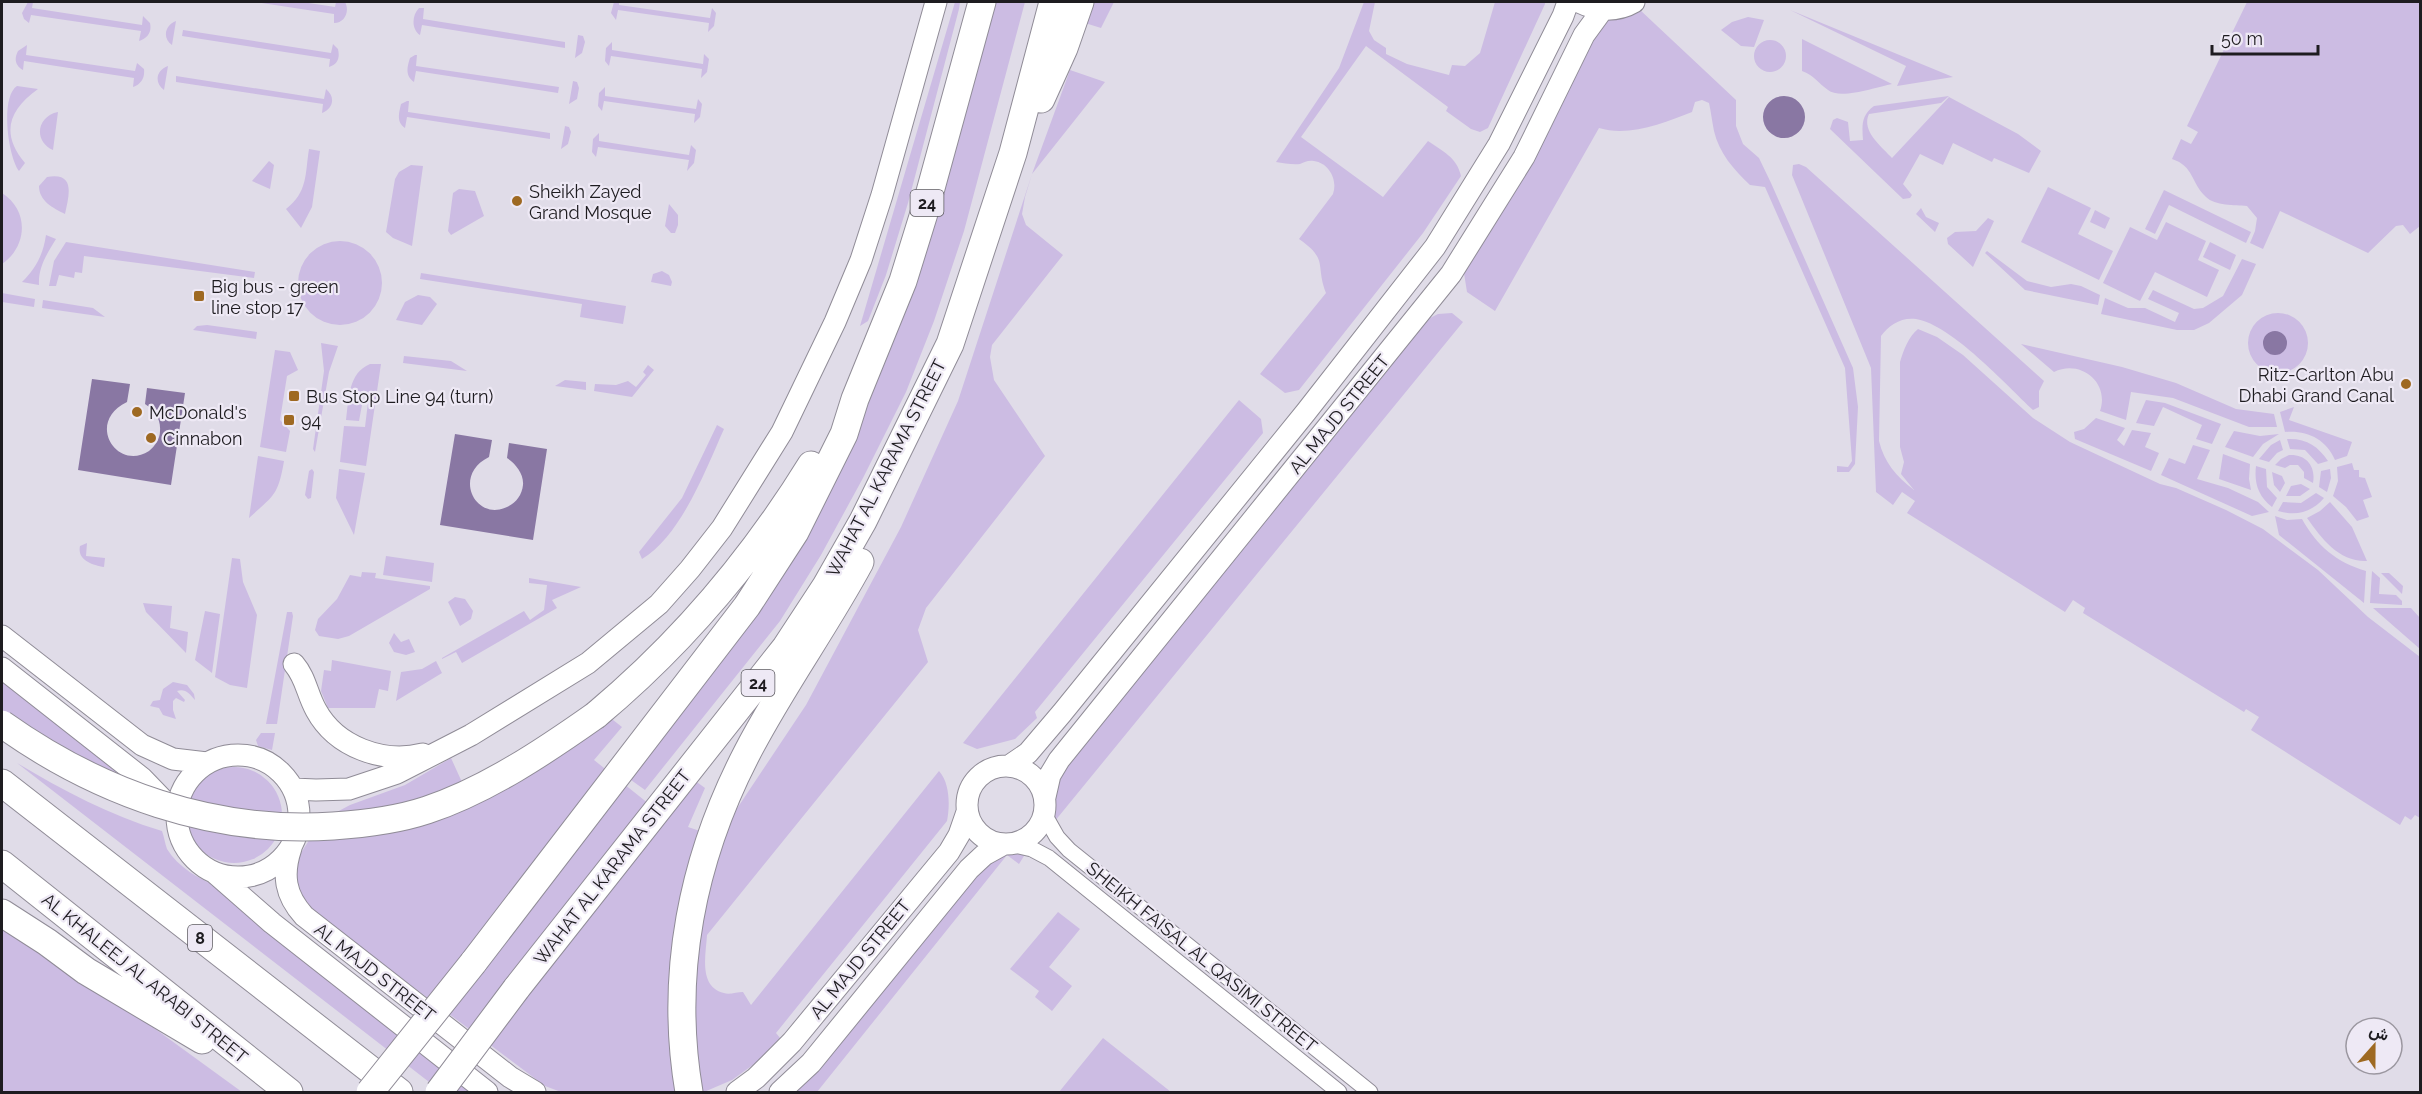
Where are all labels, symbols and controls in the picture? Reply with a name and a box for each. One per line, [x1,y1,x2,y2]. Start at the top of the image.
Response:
scale bar [2212,18,2318,56]
text: 50 m [2221,28,2263,49]
place label: Sheikh Zayed Grand Mosque [529,181,652,223]
road number: 24 [910,190,944,216]
marker: Sheikh Zayed Grand Mosque [510,194,524,208]
place label: Big bus - green line stop 17 [211,276,339,318]
marker: Big bus - green line stop 17 [192,289,206,303]
street label: AL MAJD STREET [1284,350,1394,478]
street label: WAHAT AL KARAMA STREET [822,356,950,580]
place label: Ritz-Carlton Abu Dhabi Grand Canal [2239,364,2394,406]
marker: Ritz-Carlton Abu Dhabi Grand Canal [2399,377,2413,391]
place label: Bus Stop Line 94 (turn) [306,386,493,407]
marker: Bus Stop Line 94 (turn) [287,389,301,403]
place label: McDonald's [149,402,247,423]
marker: McDonald's [130,405,144,419]
place label: 94 [301,410,322,431]
marker: 94 [282,413,296,427]
place label: Cinnabon [163,428,242,449]
marker: Cinnabon [144,431,158,445]
road number: 24 [742,670,774,696]
street label: WAHAT AL KARAMA STREET [529,765,695,969]
street label: SHEIKH FAISAL AL QASIMI STREET [1082,857,1322,1057]
street label: AL KHALEEJ AL ARABI STREET [38,888,252,1068]
street label: AL MAJD STREET [805,895,915,1023]
street label: AL MAJD STREET [310,918,440,1026]
road number: 8 [188,925,212,951]
north arrow [2344,1016,2404,1076]
text: ش [2367,1020,2392,1045]

